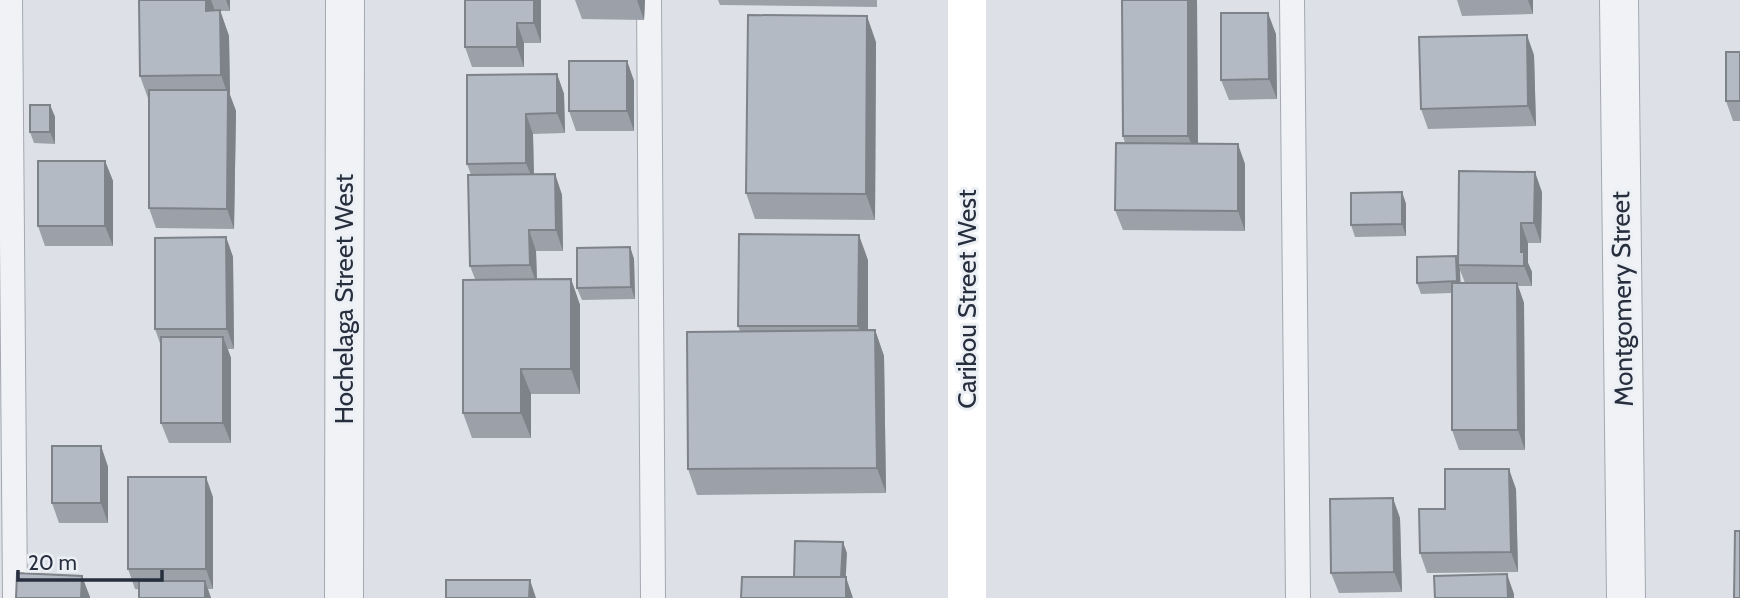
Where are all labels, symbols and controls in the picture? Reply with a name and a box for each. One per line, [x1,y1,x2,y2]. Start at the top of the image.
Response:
street label: Hochelaga Street West [328,174,360,424]
street label: Caribou Street West [951,189,983,409]
street label: Montgomery Street [1604,191,1640,407]
scale bar [18,538,161,582]
text: 20 m [28,550,77,575]

